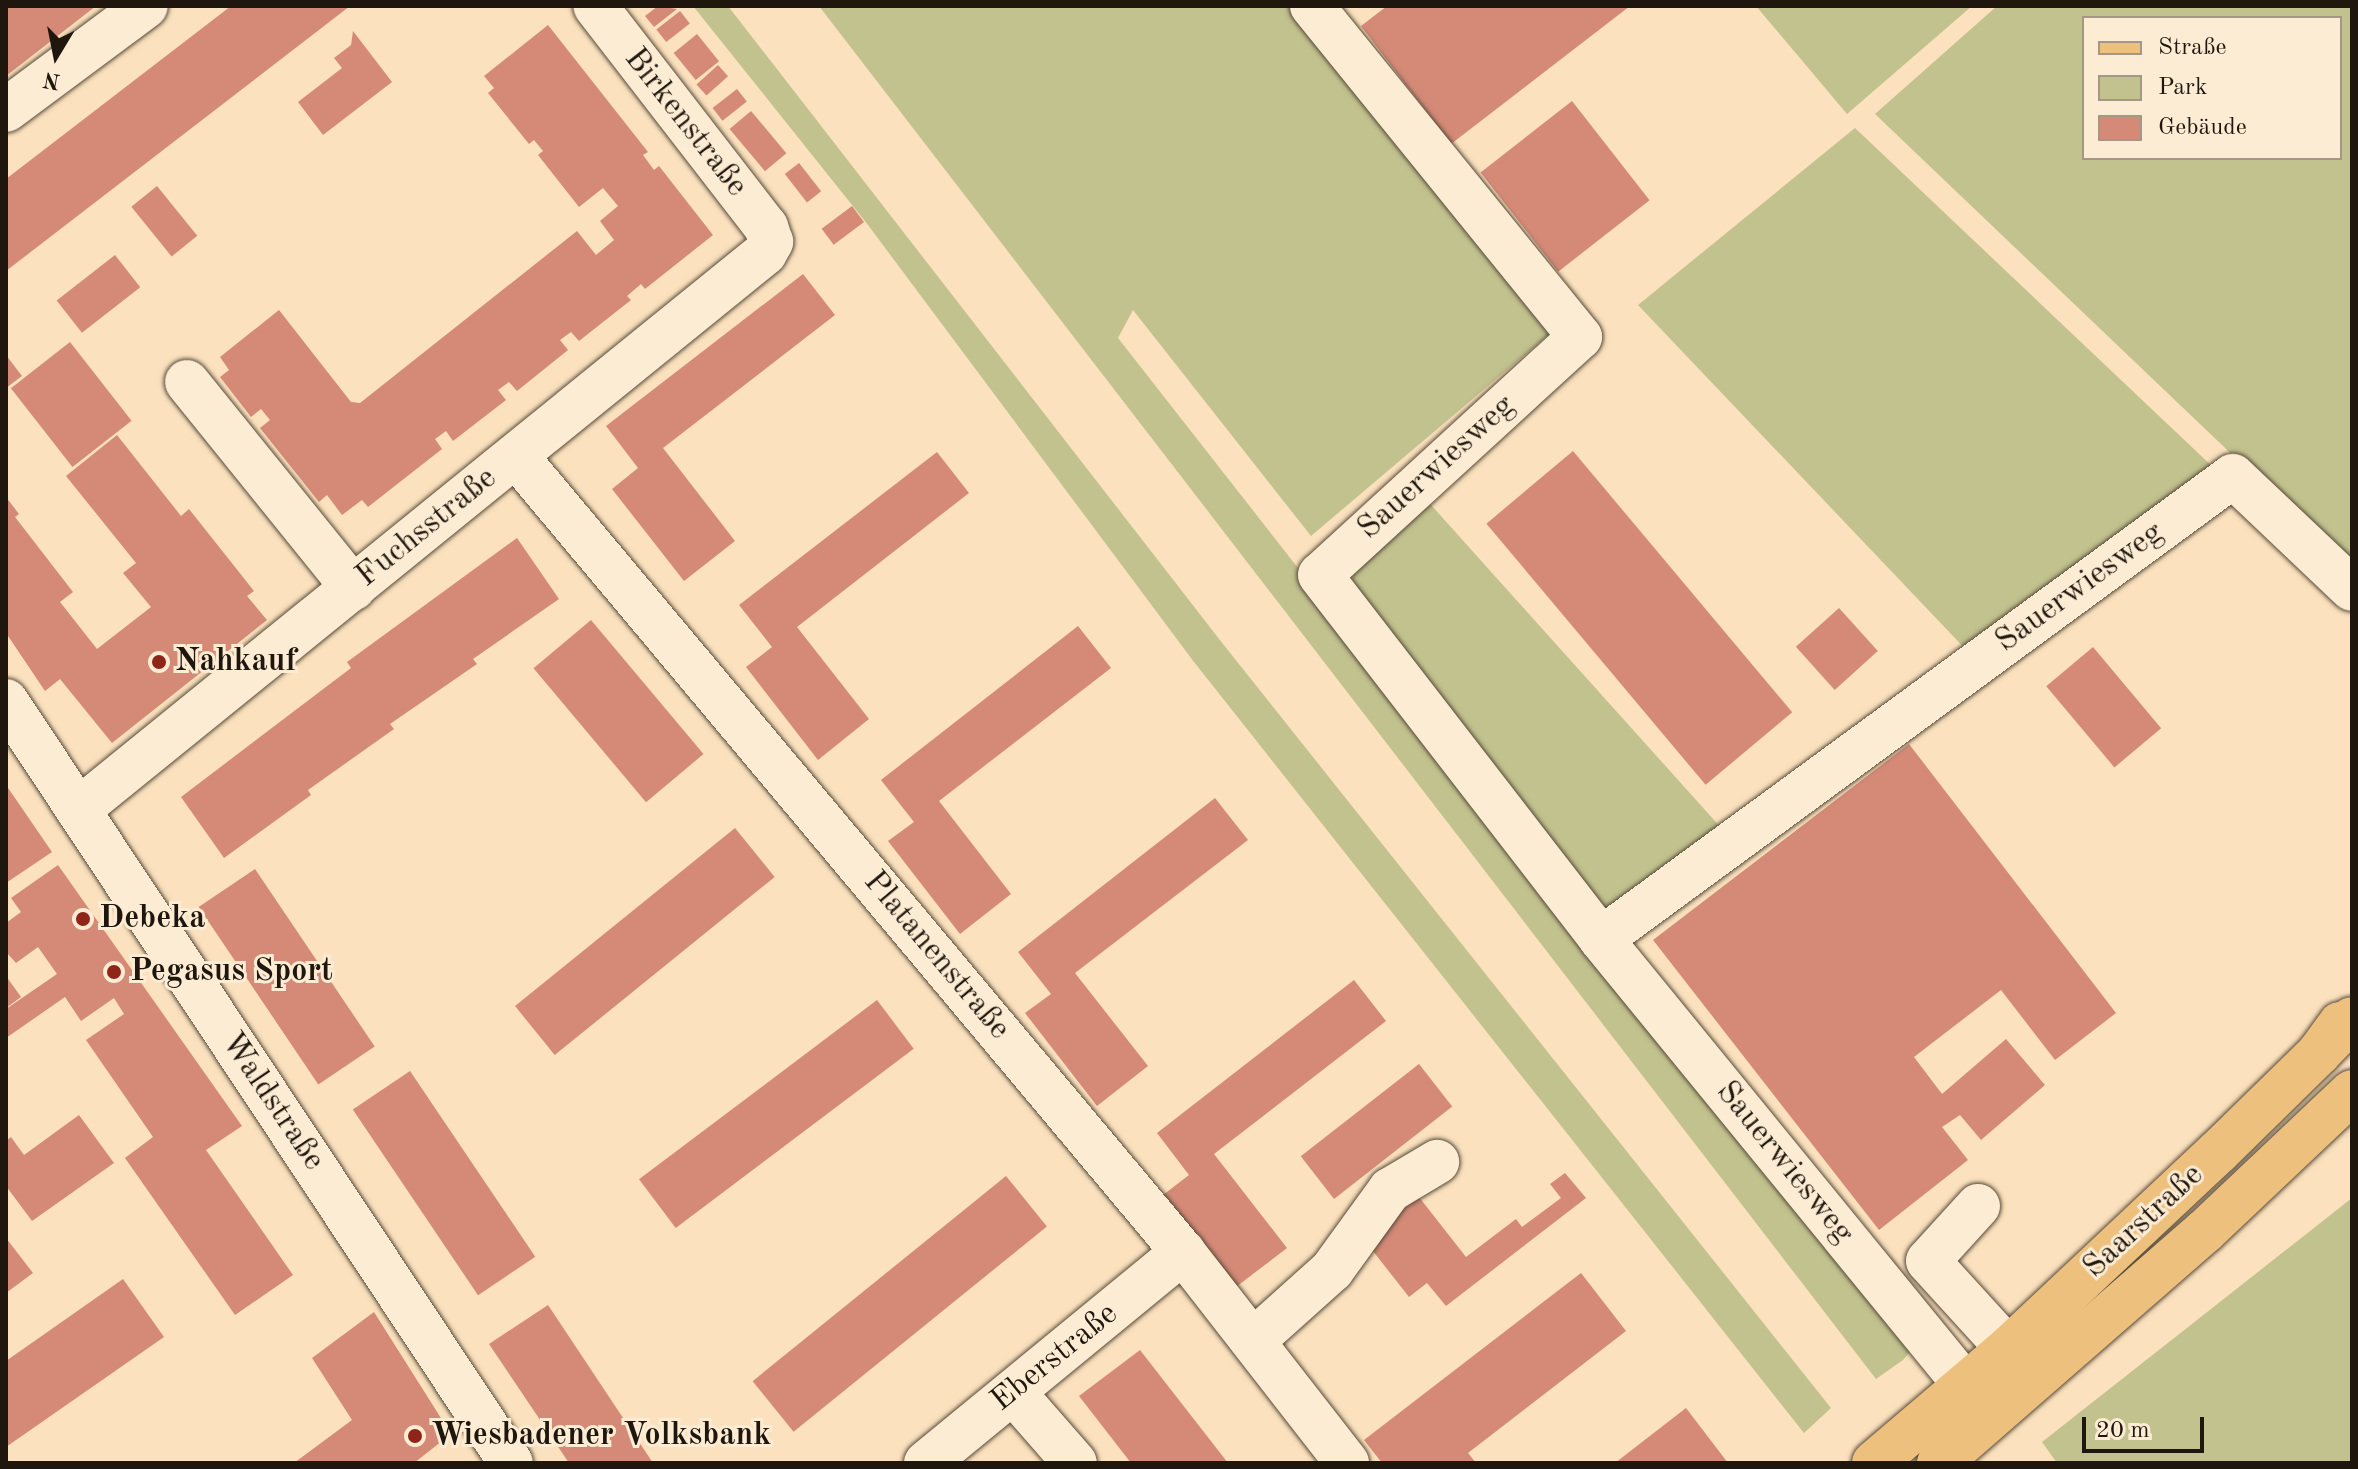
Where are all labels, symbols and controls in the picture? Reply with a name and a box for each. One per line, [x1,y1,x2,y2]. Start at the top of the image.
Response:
north arrow [16,16,96,96]
legend [2082,16,2342,160]
text: Straße [2158,36,2227,60]
street label: Birkenstraße [615,41,755,205]
text: N [42,67,62,92]
text: Park [2158,76,2207,100]
text: Gebäude [2158,116,2247,140]
street label: Sauerwiesweg [1351,388,1523,548]
street label: Fuchsstraße [349,460,505,596]
street label: Sauerwiesweg [1989,514,2171,662]
place label: Nahkauf [175,643,297,681]
marker: Nahkauf [150,653,168,671]
street label: Platanenstraße [854,864,1018,1048]
place label: Debeka [99,900,205,938]
marker: Debeka [74,910,92,928]
place label: Pegasus Sport [130,953,333,991]
marker: Pegasus Sport [105,963,123,981]
street label: Waldstraße [212,1026,332,1178]
street label: Sauerwiesweg [1707,1074,1861,1252]
street label: Saarstraße [2076,1157,2212,1287]
street label: Eberstraße [984,1295,1126,1421]
scale bar [2086,1401,2208,1451]
place label: Wiesbadener Volksbank [431,1417,771,1455]
text: 20 m [2096,1419,2150,1443]
marker: Wiesbadener Volksbank [406,1427,424,1445]

